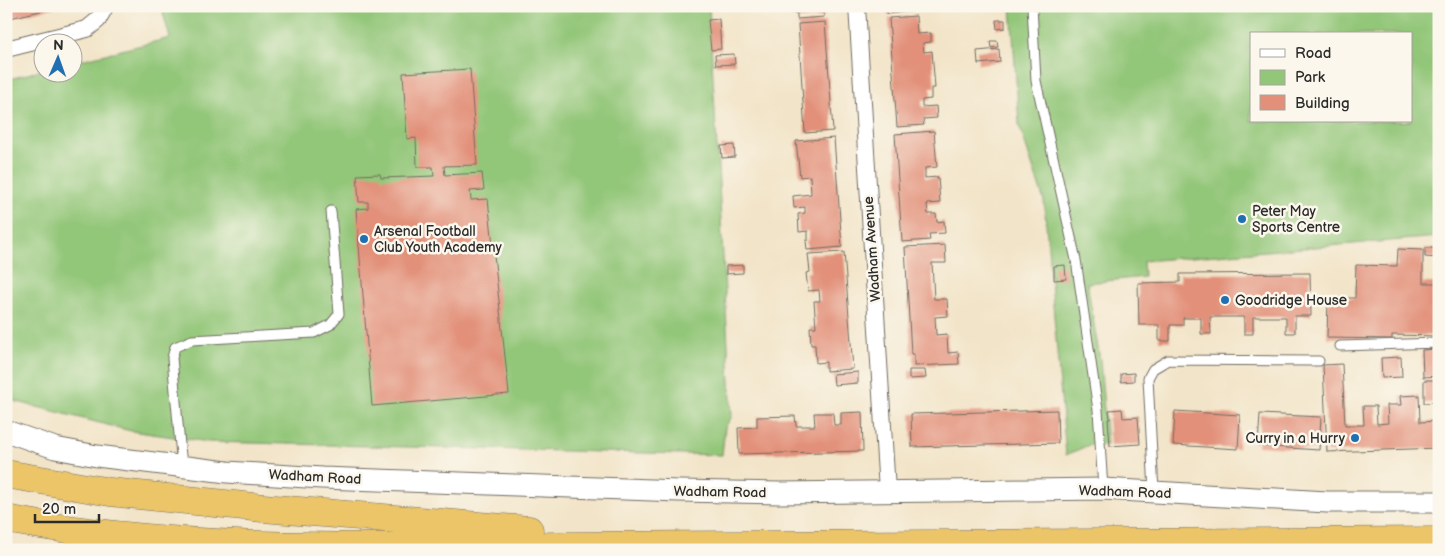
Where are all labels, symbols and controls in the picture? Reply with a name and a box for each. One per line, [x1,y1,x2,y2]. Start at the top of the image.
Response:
north arrow [32,32,82,82]
legend [1250,32,1412,122]
text: N [53,37,64,54]
text: Road [1295,44,1331,63]
text: Park [1295,68,1326,87]
text: Building [1295,94,1350,113]
street label: Wadham Avenue [860,196,884,302]
place label: Peter May Sports Centre [1252,203,1340,236]
marker: Peter May Sports Centre [1236,213,1248,225]
place label: Arsenal Football Club Youth Academy [374,223,503,256]
marker: Arsenal Football Club Youth Academy [358,233,370,245]
place label: Goodridge House [1235,292,1347,309]
marker: Goodridge House [1219,294,1231,306]
place label: Curry in a Hurry [1245,430,1346,447]
marker: Curry in a Hurry [1349,432,1361,444]
street label: Wadham Road [268,466,362,488]
street label: Wadham Road [1078,482,1172,502]
street label: Wadham Road [673,483,767,501]
scale bar [35,491,99,523]
text: 20 m [42,500,76,519]

